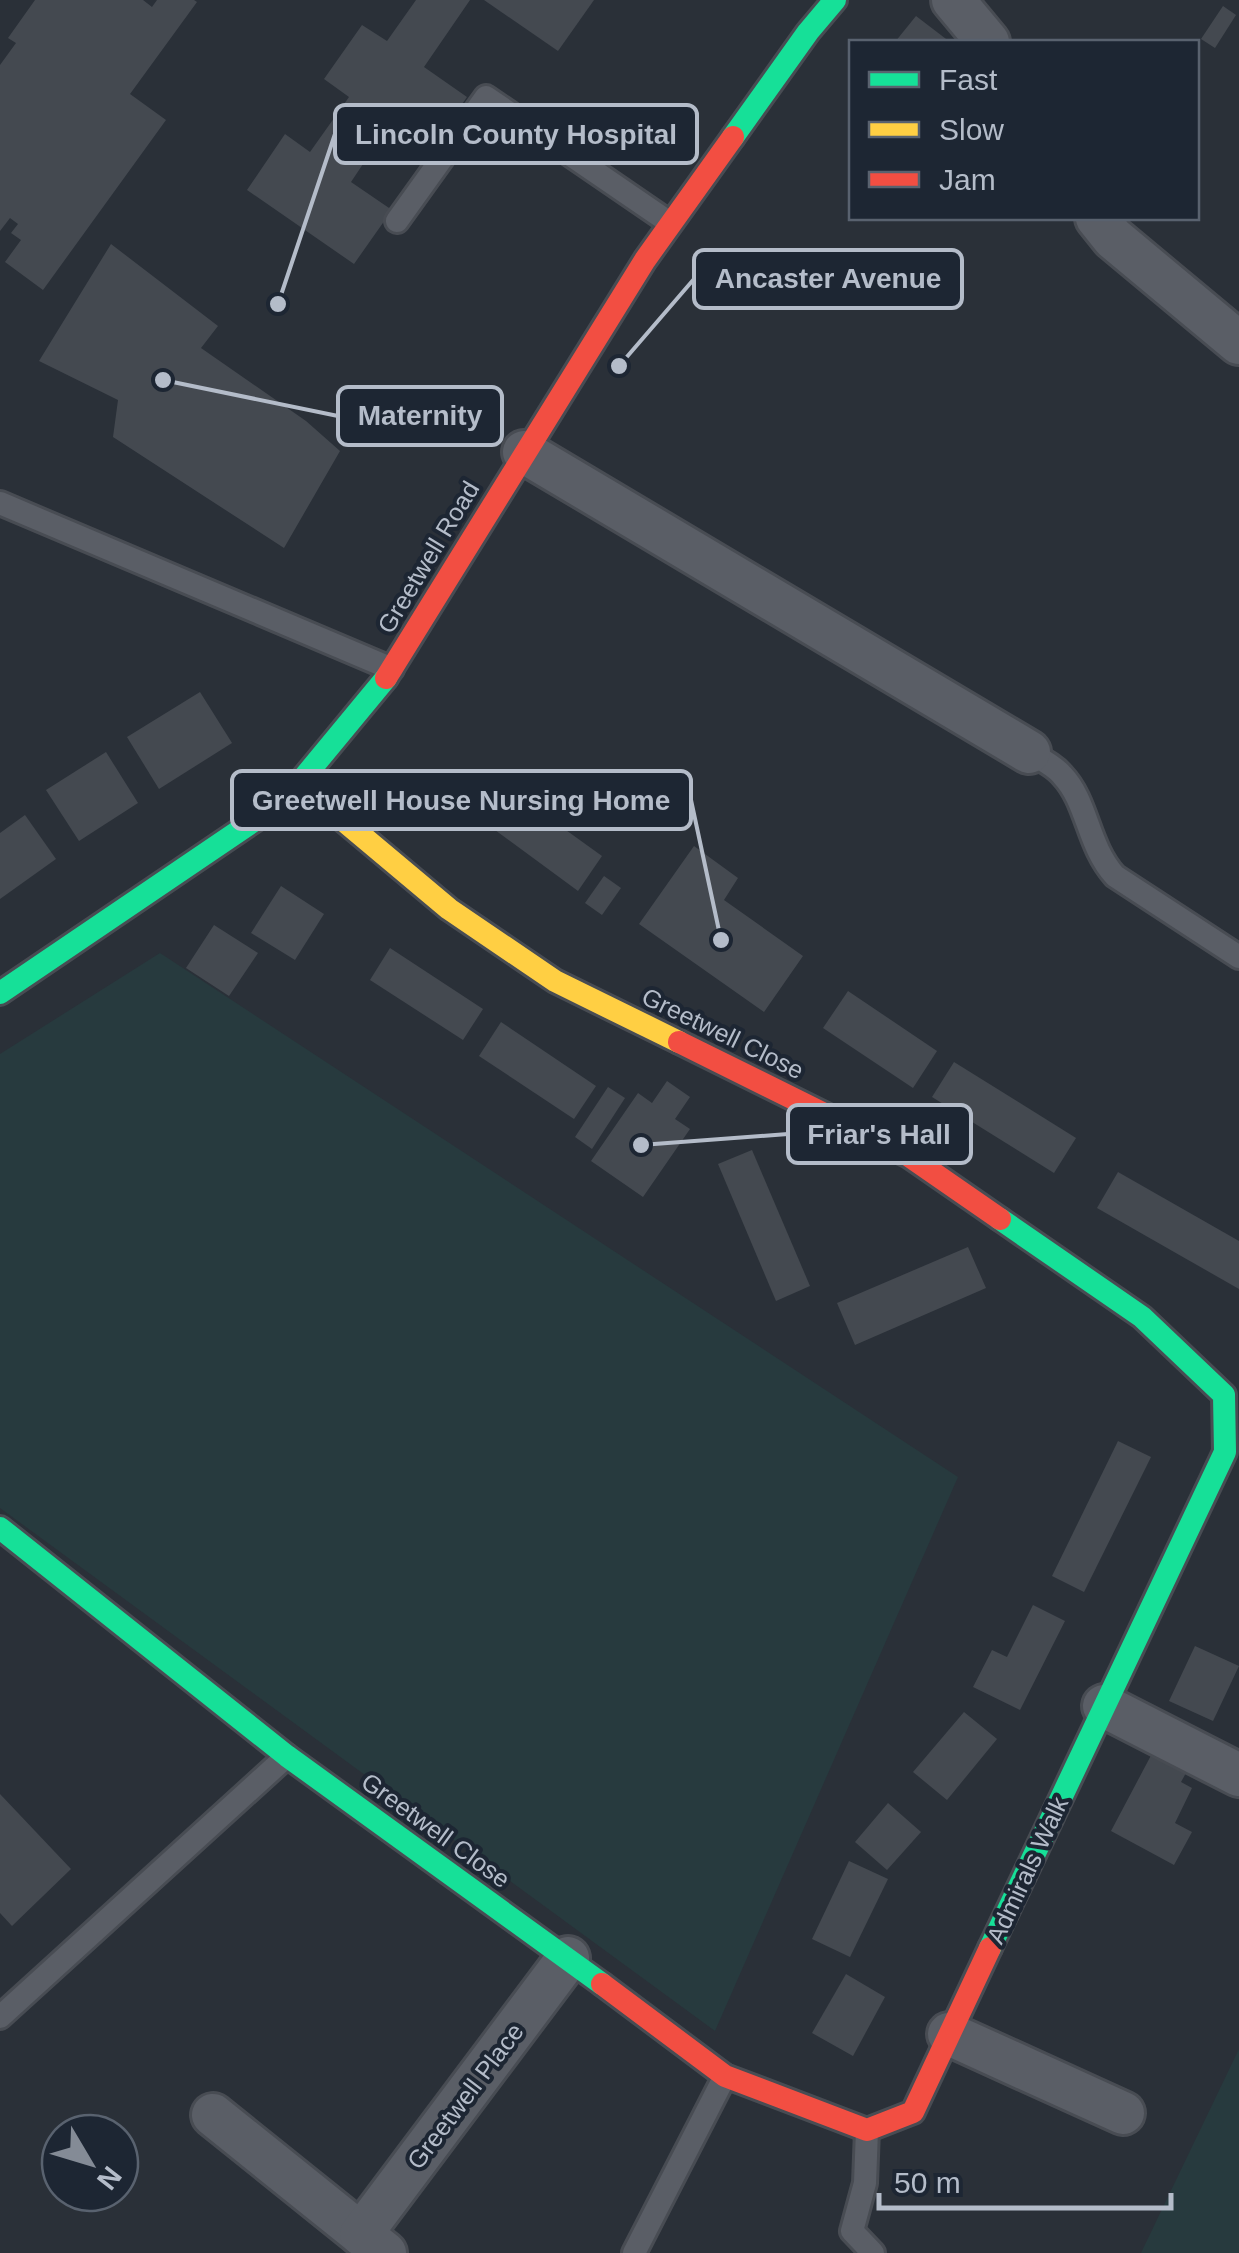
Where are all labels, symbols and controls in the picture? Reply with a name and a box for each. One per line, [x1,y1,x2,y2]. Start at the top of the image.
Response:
legend [849,40,1199,220]
text: Fast [939,63,998,96]
callout: Lincoln County Hospital [335,105,697,163]
text: Slow [939,113,1004,146]
text: Lincoln County Hospital [355,119,677,150]
text: Jam [939,163,996,196]
callout: Ancaster Avenue [694,250,962,308]
text: Ancaster Avenue [715,263,941,294]
callout: Maternity [338,387,502,445]
text: Maternity [358,400,483,431]
street label: Greetwell Road [372,476,484,638]
callout: Greetwell House Nursing Home [232,771,691,829]
text: Greetwell House Nursing Home [252,785,670,816]
street label: Greetwell Close [638,982,808,1084]
callout: Friar's Hall [788,1105,971,1163]
text: Friar's Hall [807,1119,951,1150]
street label: Greetwell Close [356,1767,516,1893]
street label: Admirals Walk [981,1792,1073,1948]
street label: Greetwell Place [401,2018,529,2174]
north arrow [40,2113,140,2213]
scale bar [879,2148,1172,2210]
text: N [91,2161,128,2196]
text: 50 m [894,2166,961,2199]

